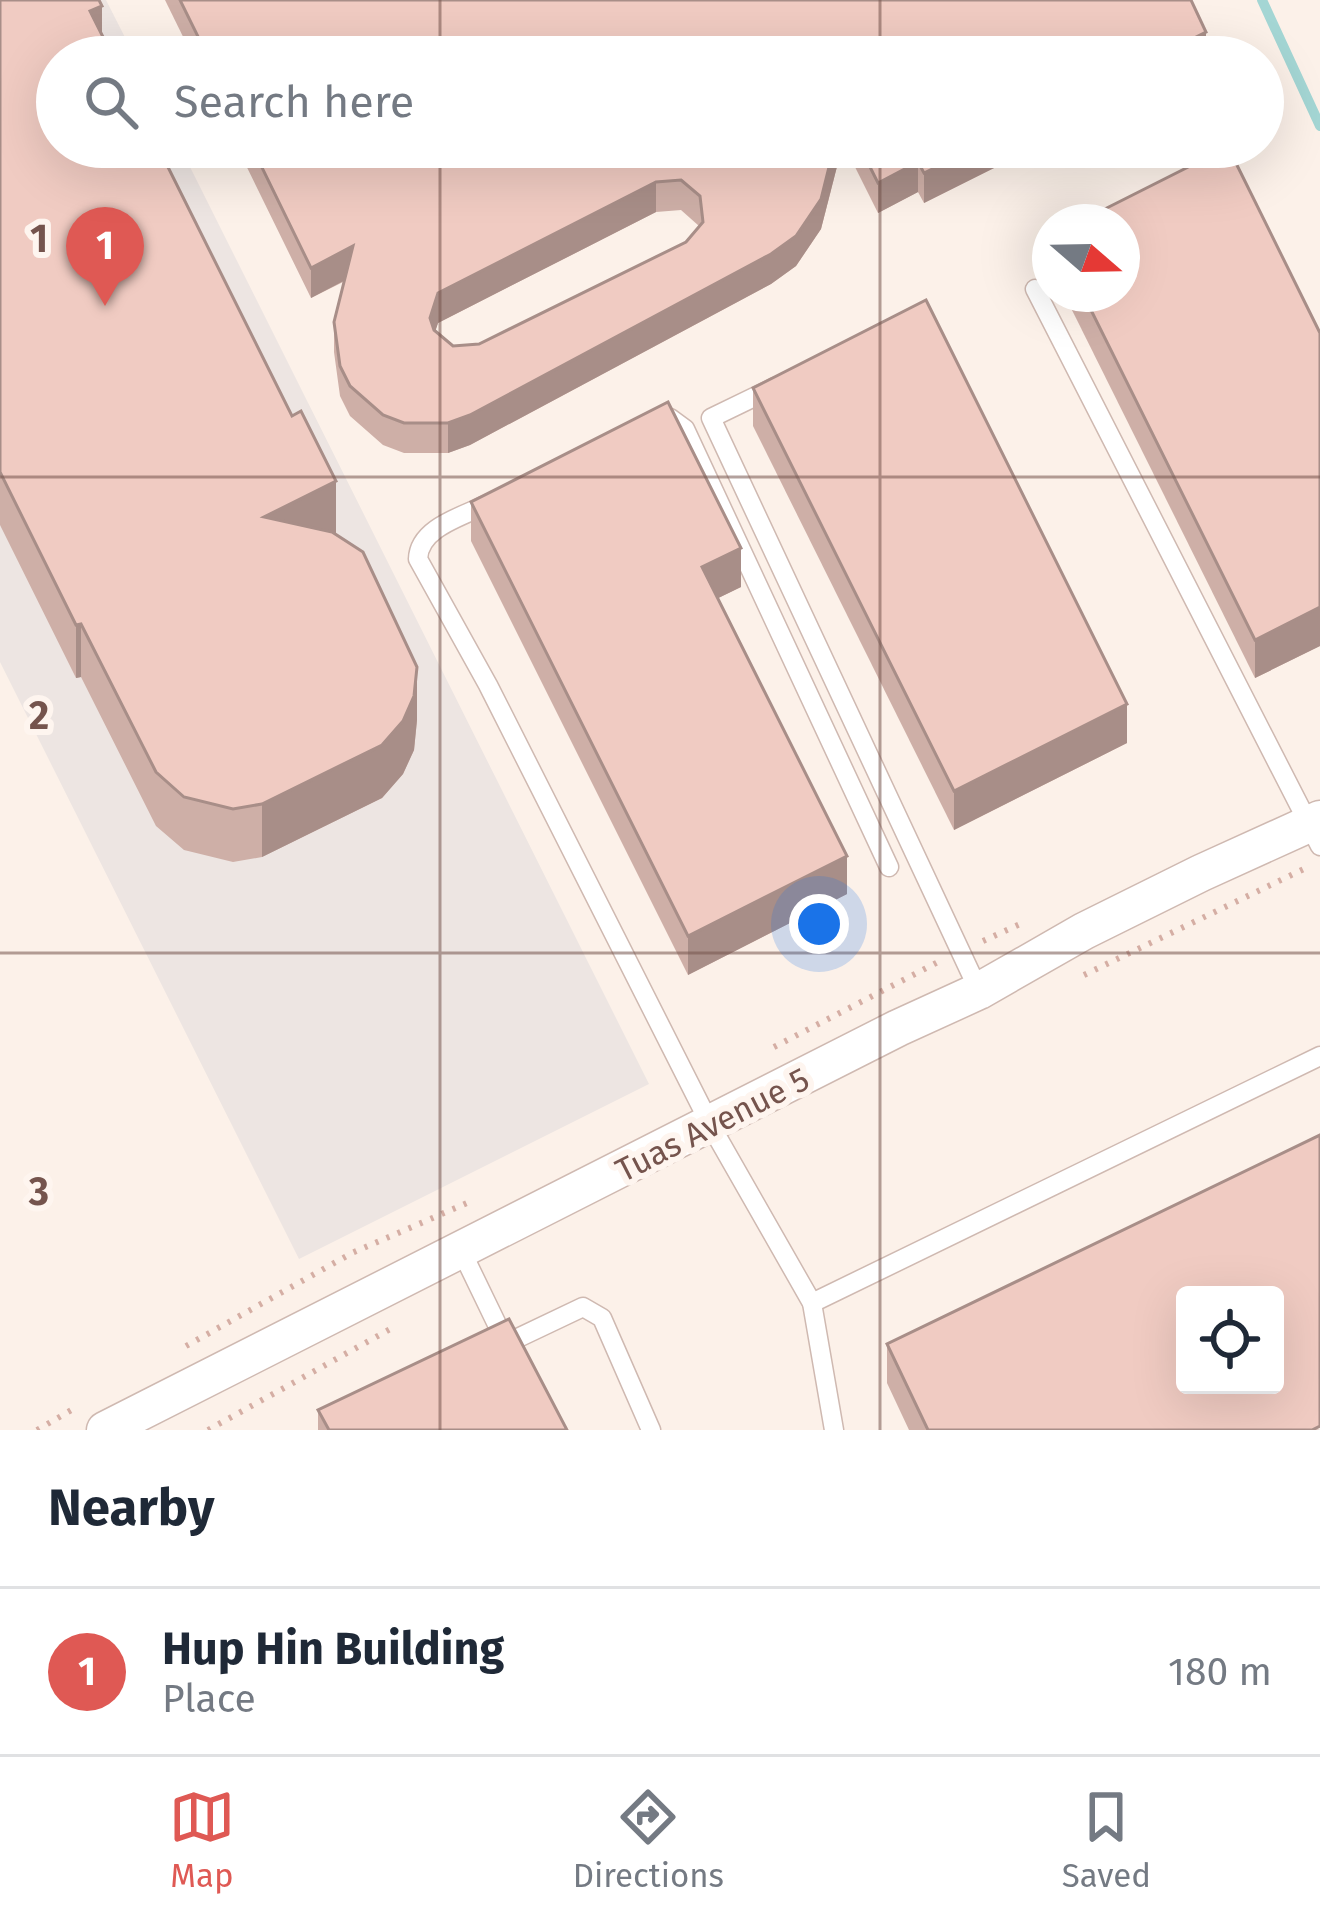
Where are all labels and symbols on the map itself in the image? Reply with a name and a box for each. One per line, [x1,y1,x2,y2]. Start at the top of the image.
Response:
north arrow [1032,204,1140,312]
pin: 1 [66,207,144,306]
text: 1 [30,216,48,262]
text: 2 [29,693,49,739]
your location [789,894,849,954]
street label: Tuas Avenue 5 [609,1059,816,1191]
text: 3 [28,1169,49,1215]

